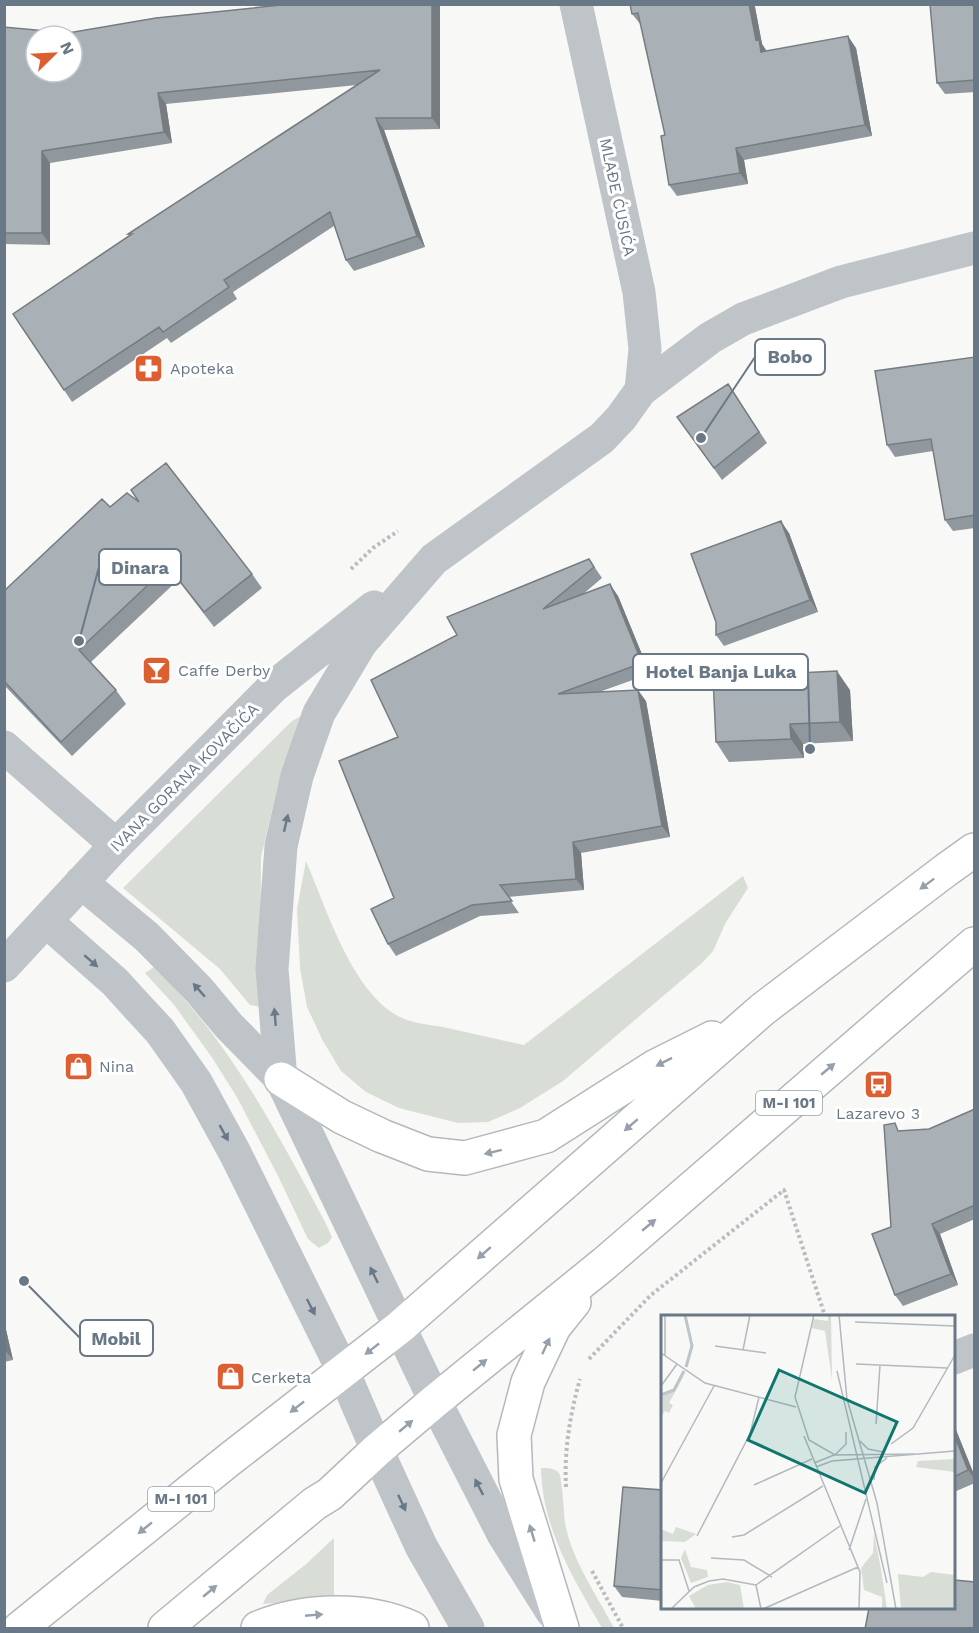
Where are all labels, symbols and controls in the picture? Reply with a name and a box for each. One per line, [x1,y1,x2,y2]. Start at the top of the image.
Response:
north arrow [24,24,84,84]
text: N [56,39,78,57]
street label: MLAĐE ĆUSIĆA [596,136,639,258]
callout: Bobo [755,339,825,375]
text: Bobo [767,346,813,367]
pharmacy icon: Apoteka [133,352,165,384]
place label: Apoteka [170,359,234,378]
callout: Dinara [99,549,181,585]
text: Dinara [111,557,169,578]
bar icon: Caffe Derby [141,654,173,686]
callout: Hotel Banja Luka [633,654,808,690]
place label: Caffe Derby [178,661,271,680]
text: Hotel Banja Luka [645,661,797,682]
street label: IVANA GORANA KOVAČIĆA [106,699,263,856]
one-way arrow [282,814,292,832]
one-way arrow [919,878,935,890]
one-way arrow [83,954,98,967]
one-way arrow [193,983,206,998]
one-way arrow [271,1007,280,1026]
shop icon: Nina [62,1050,94,1082]
place label: Nina [99,1057,134,1076]
one-way arrow [656,1058,673,1067]
one-way arrow [820,1063,835,1076]
bus stop icon: Lazarevo 3 [862,1069,894,1101]
road number: M-I 101 [756,1091,822,1115]
place label: Lazarevo 3 [836,1104,920,1123]
one-way arrow [624,1118,639,1131]
one-way arrow [219,1125,229,1142]
one-way arrow [484,1147,502,1157]
one-way arrow [641,1218,657,1231]
one-way arrow [477,1246,492,1259]
one-way arrow [370,1266,379,1283]
one-way arrow [307,1299,316,1316]
inset map [661,1315,955,1609]
callout: Mobil [80,1320,153,1356]
text: Mobil [91,1328,141,1349]
one-way arrow [541,1337,550,1354]
one-way arrow [364,1343,379,1355]
one-way arrow [472,1358,488,1371]
shop icon: Cerketa [214,1361,246,1393]
place label: Cerketa [251,1368,311,1387]
one-way arrow [290,1401,305,1413]
one-way arrow [398,1420,413,1433]
one-way arrow [475,1479,484,1496]
road number: M-I 101 [148,1487,214,1511]
one-way arrow [397,1495,406,1512]
one-way arrow [137,1522,152,1534]
one-way arrow [527,1524,536,1542]
one-way arrow [202,1585,217,1598]
one-way arrow [305,1611,324,1620]

